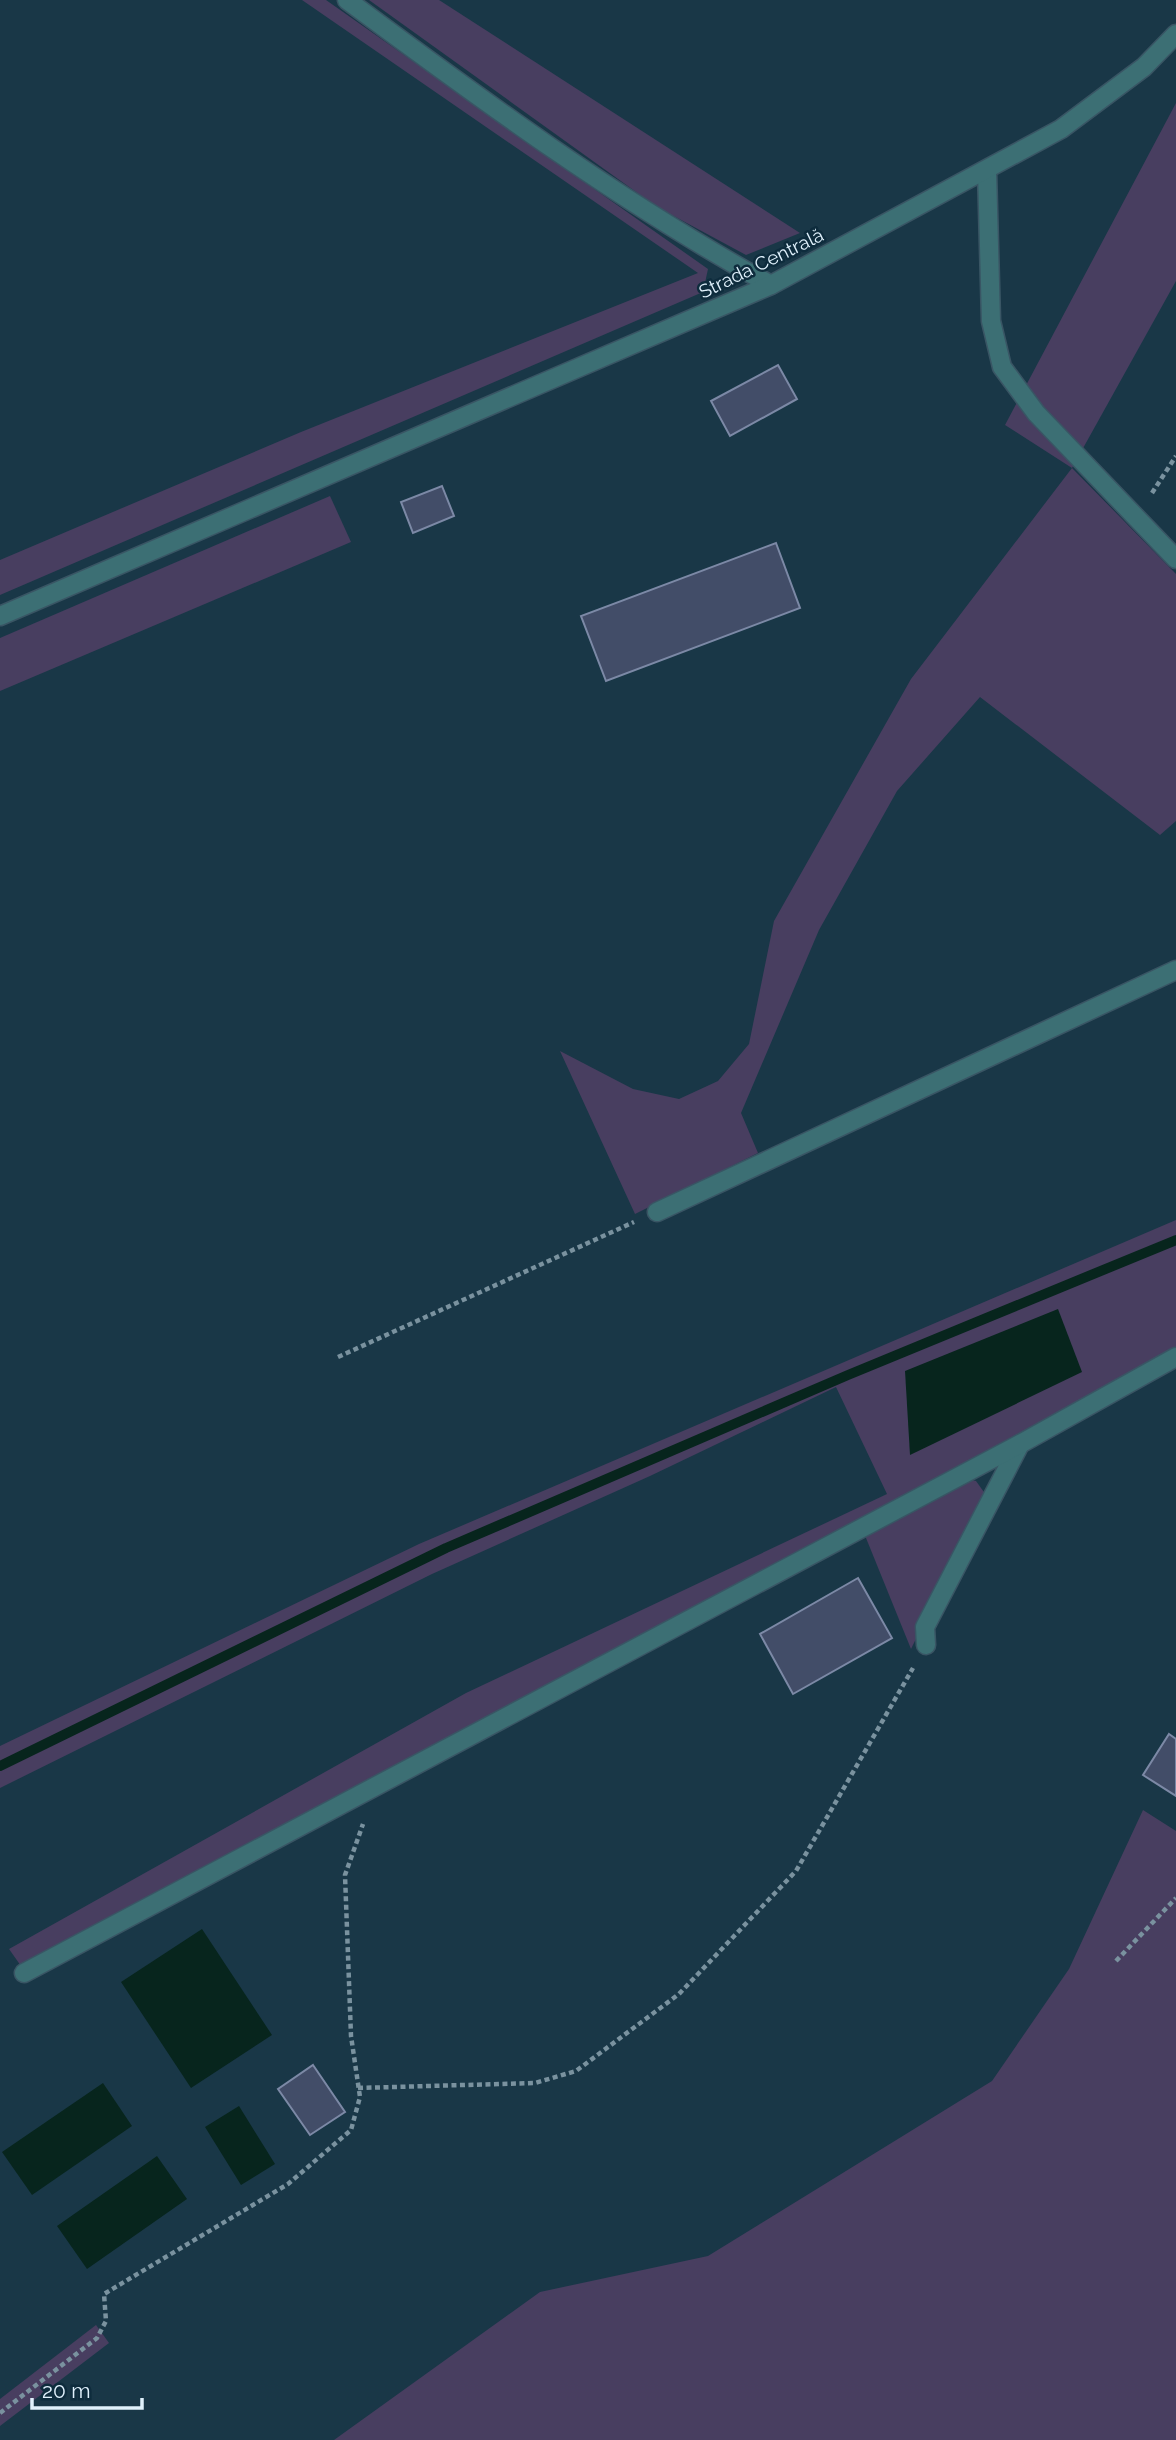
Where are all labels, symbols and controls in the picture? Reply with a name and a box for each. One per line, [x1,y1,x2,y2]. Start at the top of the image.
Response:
street label: Strada Centrală [695,223,827,303]
scale bar [32,2366,142,2410]
text: 20 m [42,2378,90,2403]

